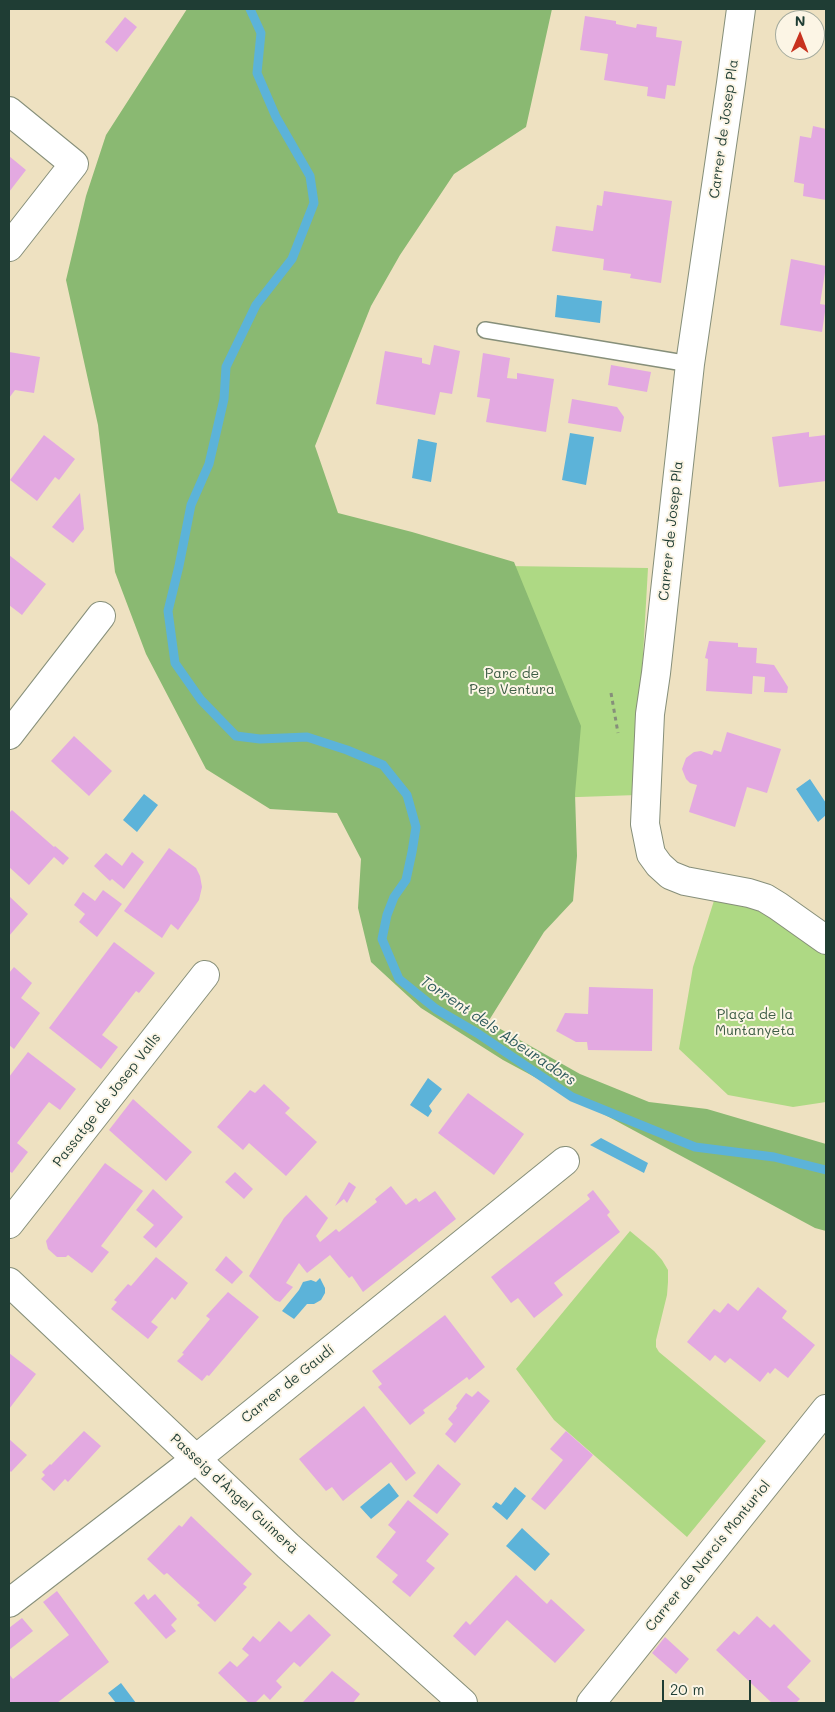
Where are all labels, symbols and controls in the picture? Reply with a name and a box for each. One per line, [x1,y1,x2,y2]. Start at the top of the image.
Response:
north arrow [775,10,825,60]
text: N [795,11,806,30]
street label: Carrer de Josep Pla [706,58,742,200]
street label: Carrer de Josep Pla [655,460,687,602]
park label: Parc de Pep Ventura [469,666,555,699]
water label: Torrent dels Abeuradors [417,972,579,1090]
park label: Plaça de la Muntanyeta [715,1007,795,1040]
street label: Passatge de Josep Valls [50,1030,164,1170]
street label: Carrer de Gaudí [238,1341,338,1427]
street label: Passeig d'Àngel Guimerà [167,1430,301,1558]
street label: Carrer de Narcís Monturiol [642,1477,774,1635]
scale bar [665,1670,754,1702]
text: 20 m [670,1679,704,1699]

